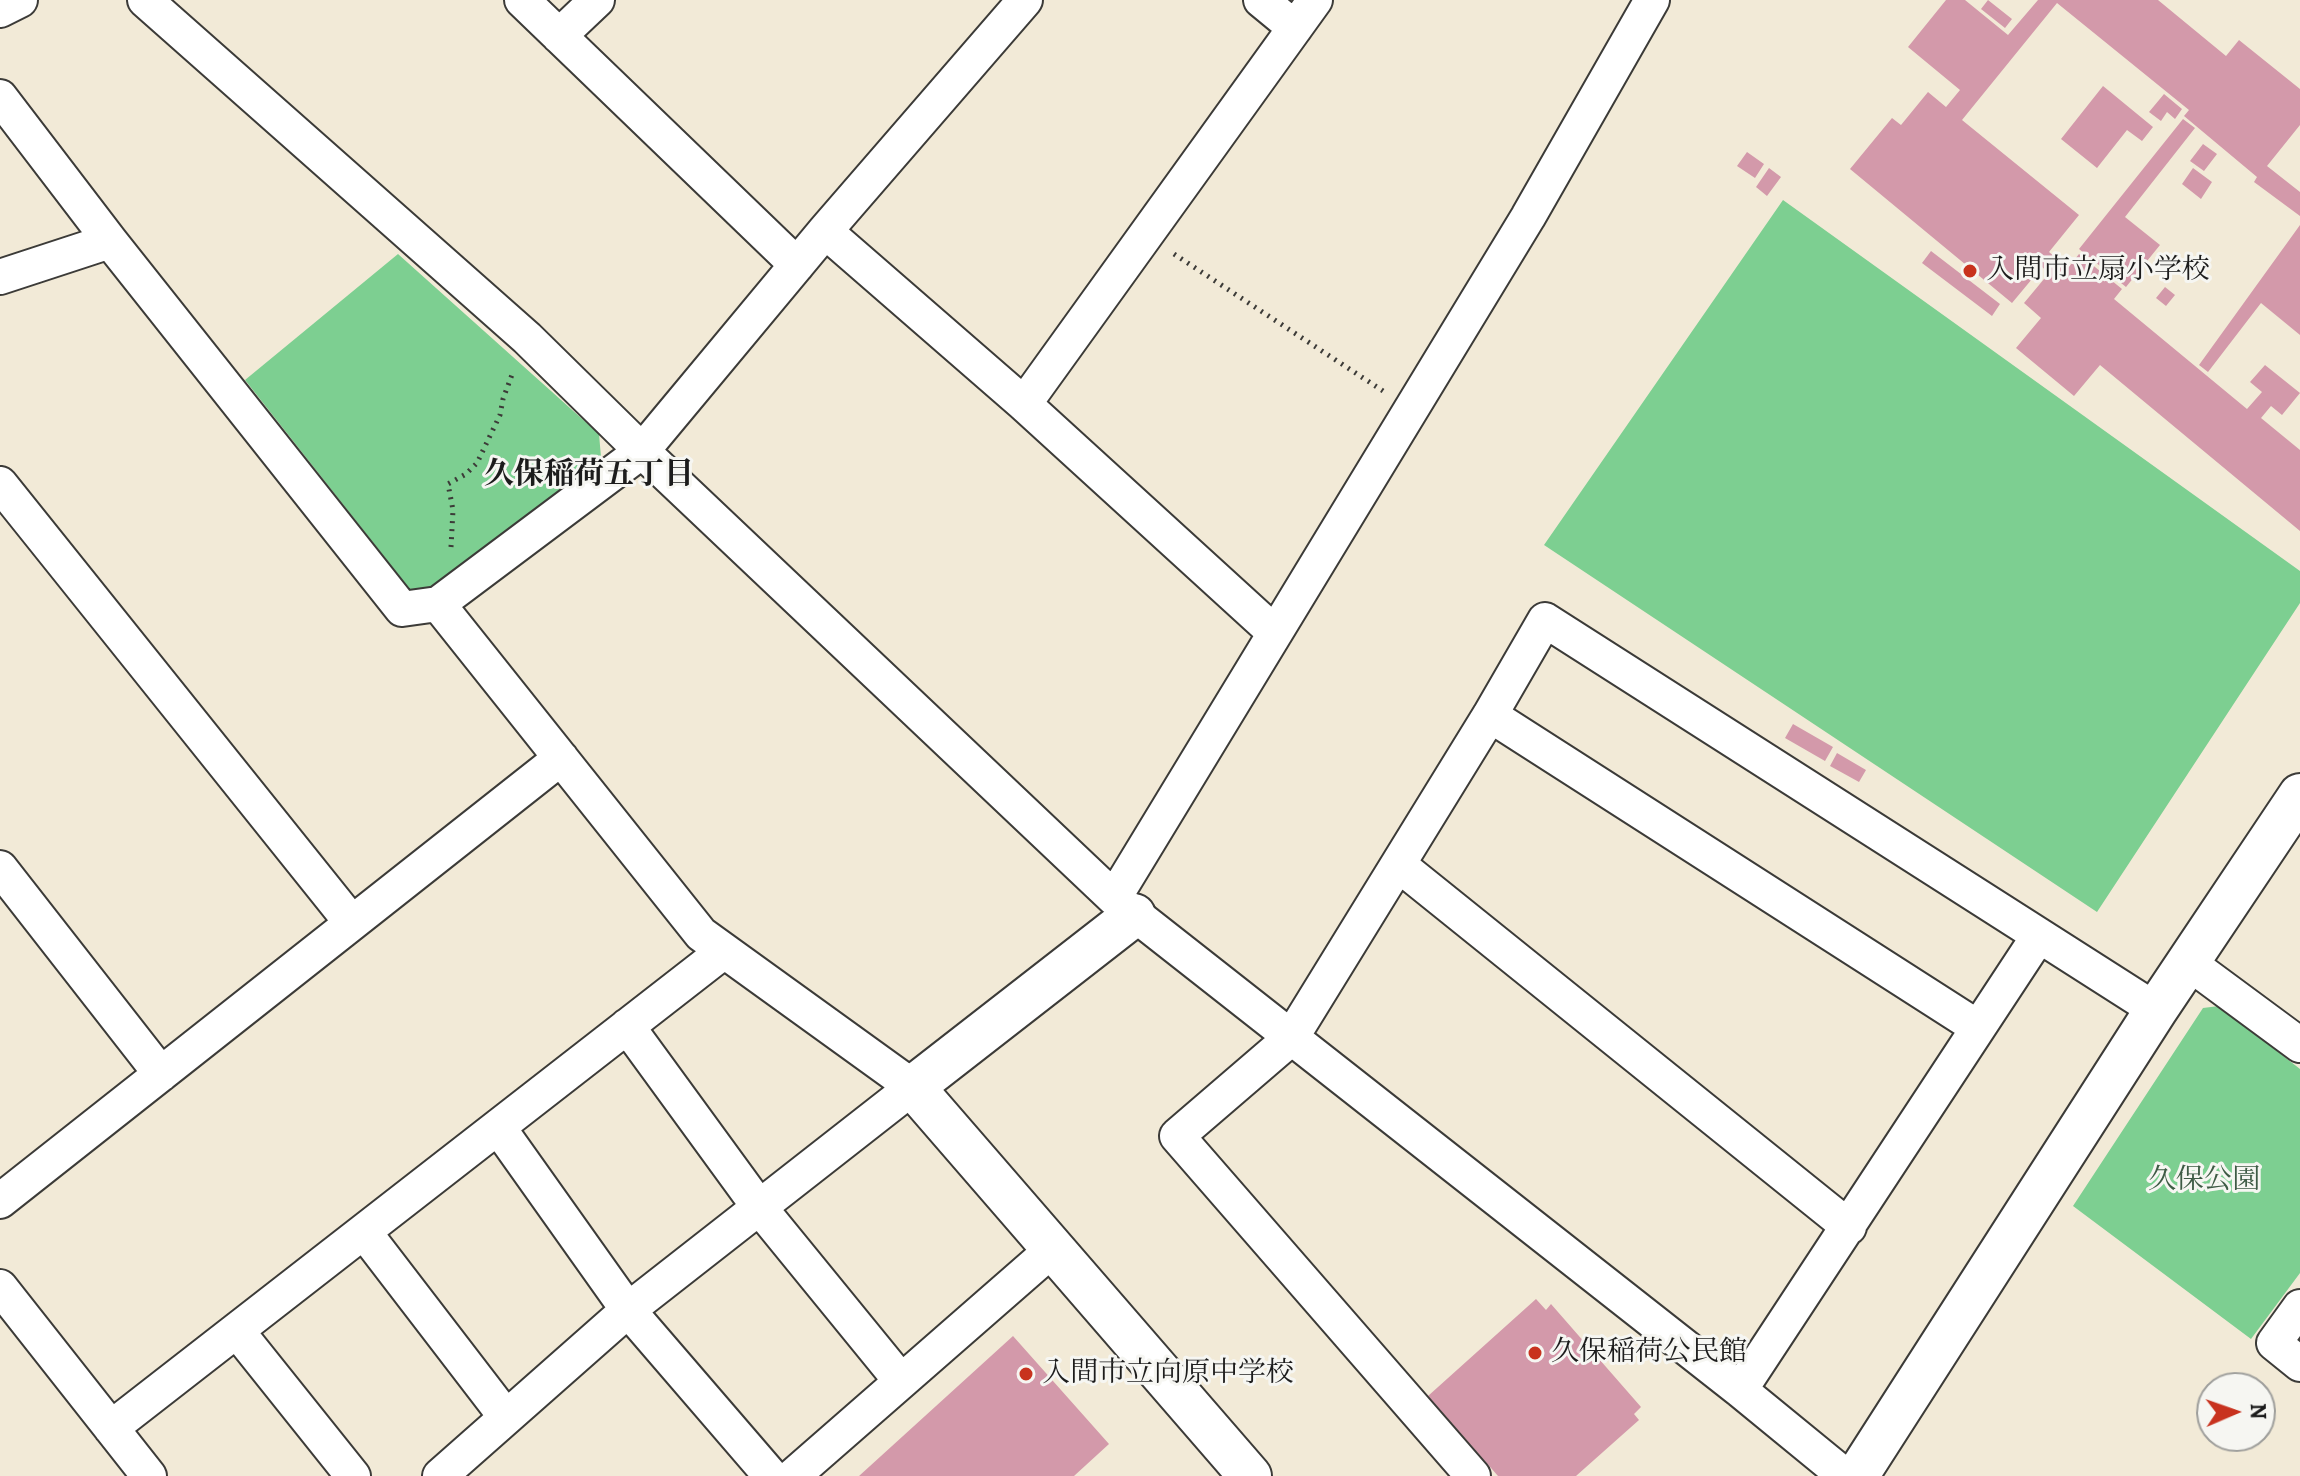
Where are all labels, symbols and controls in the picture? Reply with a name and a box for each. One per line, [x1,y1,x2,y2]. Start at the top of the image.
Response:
place label: 入間市立扇小学校 [1986,254,2210,288]
marker: 入間市立扇小学校 [1961,262,1979,280]
district label: 久保稲荷五丁目 [484,458,694,494]
park label: 久保公園 [2148,1164,2260,1198]
place label: 久保稲荷公民館 [1551,1336,1747,1370]
marker: 久保稲荷公民館 [1526,1344,1544,1362]
place label: 入間市立向原中学校 [1042,1357,1294,1391]
marker: 入間市立向原中学校 [1017,1365,1035,1383]
north arrow [2196,1372,2276,1452]
text: N [2243,1403,2273,1420]

